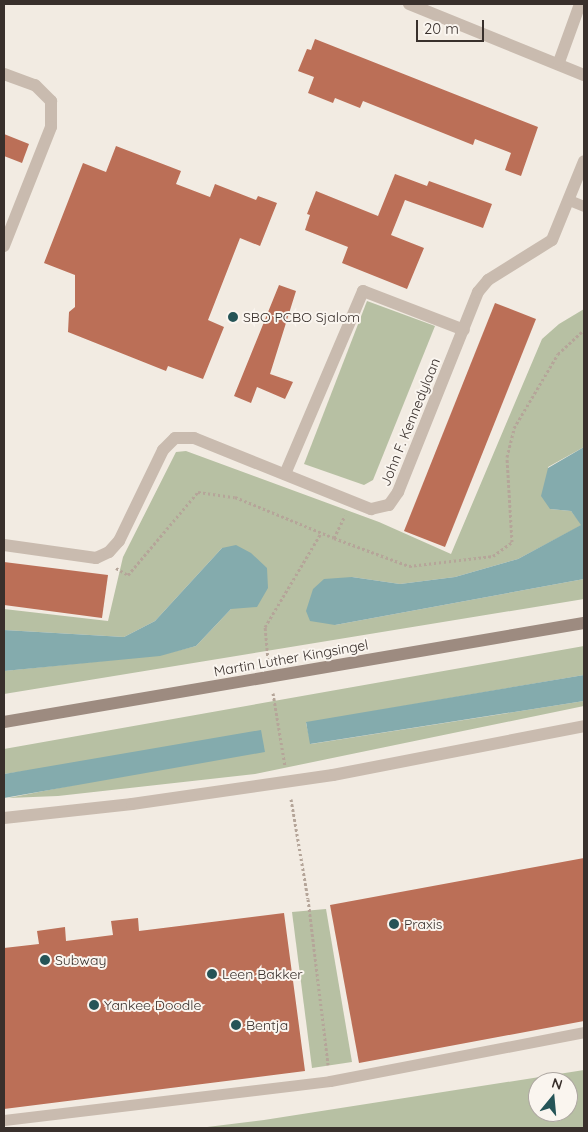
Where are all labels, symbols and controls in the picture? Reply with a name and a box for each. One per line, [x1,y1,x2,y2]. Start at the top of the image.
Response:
scale bar [418,10,486,42]
text: 20 m [424,19,459,38]
place label: SBO PCBO Sjalom [243,309,360,325]
marker: SBO PCBO Sjalom [227,311,239,323]
street label: John F. Kennedylaan [377,356,443,488]
street label: Martin Luther Kingsingel [212,636,370,680]
place label: Praxis [404,916,442,932]
marker: Praxis [388,918,400,930]
place label: Subway [55,952,106,968]
marker: Subway [39,954,51,966]
place label: Leen Bakker [222,966,303,982]
marker: Leen Bakker [206,968,218,980]
place label: Yankee Doodle [104,997,201,1013]
marker: Yankee Doodle [88,999,100,1011]
place label: Bentja [246,1017,288,1033]
marker: Bentja [230,1019,242,1031]
north arrow [528,1072,578,1122]
text: N [550,1073,565,1094]

